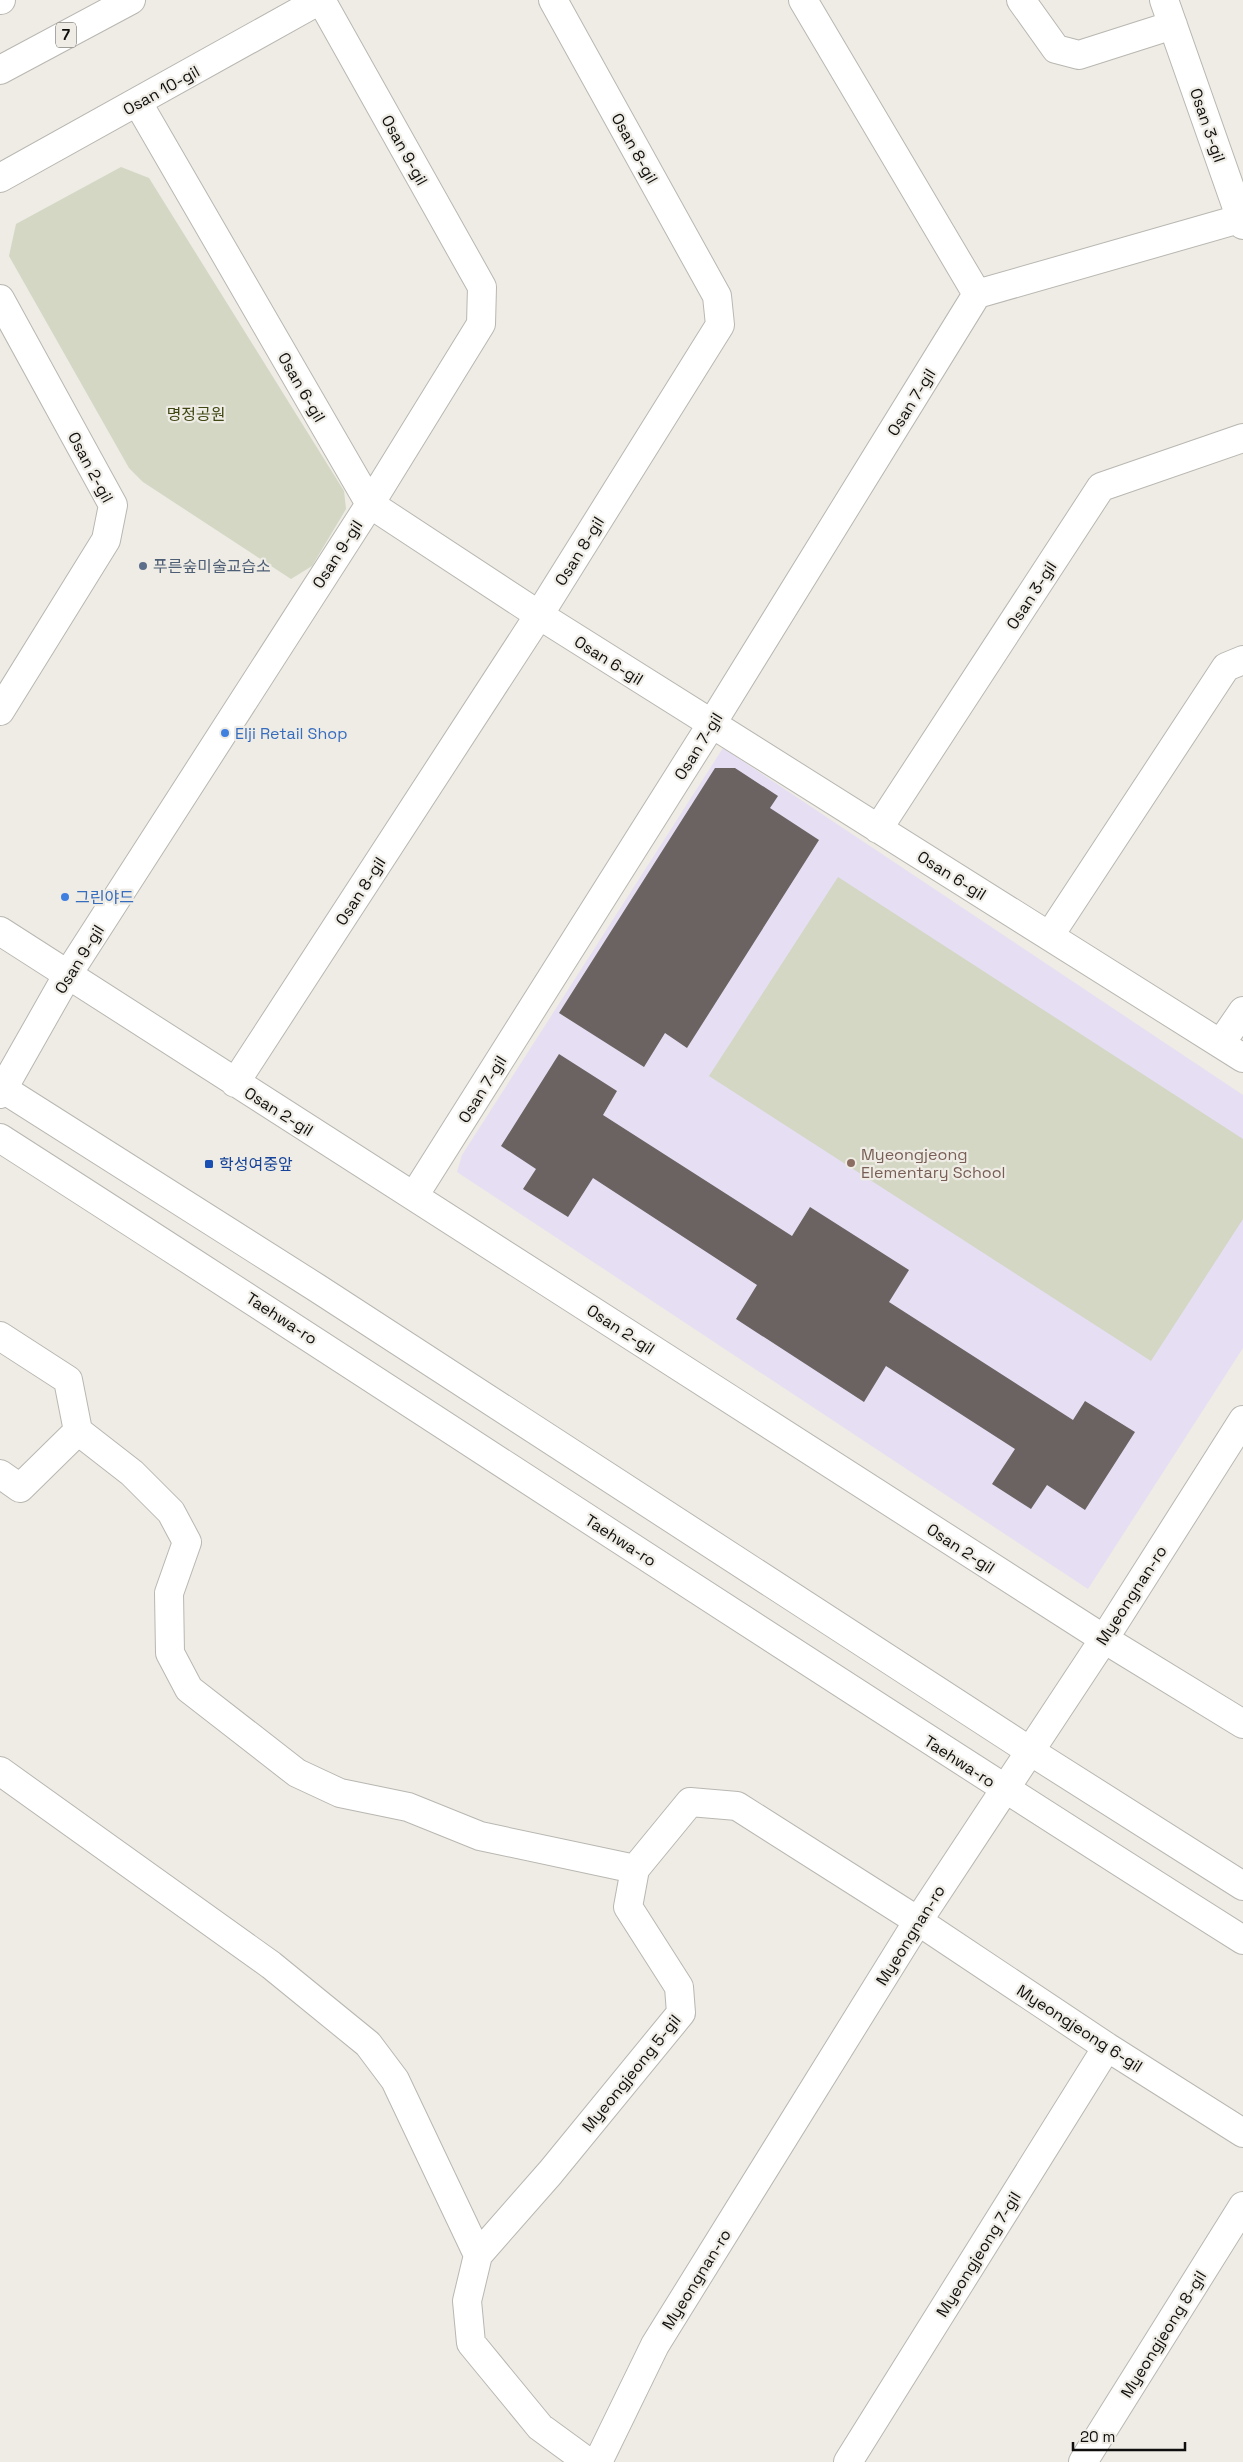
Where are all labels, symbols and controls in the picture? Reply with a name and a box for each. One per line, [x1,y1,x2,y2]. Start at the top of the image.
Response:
road number: 7 [56,22,76,48]
street label: Osan 10-gil [119,61,203,120]
street label: Osan 3-gil [1185,85,1230,165]
street label: Osan 8-gil [607,109,663,187]
street label: Osan 9-gil [377,111,433,189]
street label: Osan 6-gil [273,348,330,426]
street label: Osan 7-gil [882,365,940,440]
park label: 명정공원 [167,404,225,425]
street label: Osan 2-gil [63,428,118,506]
street label: Osan 8-gil [550,513,609,590]
street label: Osan 9-gil [308,516,367,592]
place label: 푸른숲미술교습소 [153,556,271,577]
street label: Osan 3-gil [1002,557,1061,633]
marker: 푸른숲미술교습소 [137,560,149,572]
street label: Osan 6-gil [570,631,647,690]
street label: Osan 7-gil [669,709,727,784]
place label: Elji Retail Shop [235,723,347,744]
marker: Elji Retail Shop [219,727,231,739]
street label: Osan 6-gil [913,846,990,905]
street label: Osan 8-gil [330,853,390,930]
place label: 그린야드 [75,887,134,908]
marker: 그린야드 [59,891,71,903]
street label: Osan 9-gil [50,921,109,998]
street label: Osan 7-gil [453,1052,511,1127]
street label: Osan 2-gil [240,1082,317,1141]
place label: Myeongjeong Elementary School [861,1144,1006,1183]
place label: 학성여중앞 [219,1154,293,1175]
marker: Myeongjeong Elementary School [845,1157,857,1169]
marker: 학성여중앞 [203,1158,215,1170]
street label: Taehwa-ro [242,1288,321,1349]
street label: Osan 2-gil [583,1300,659,1359]
street label: Taehwa-ro [581,1510,660,1571]
street label: Osan 2-gil [923,1519,999,1578]
street label: Myeongnan-ro [1091,1541,1171,1649]
street label: Taehwa-ro [920,1731,999,1792]
street label: Myeongnan-ro [871,1881,950,1990]
street label: Myeongjeong 6-gil [1013,1980,1147,2077]
street label: Myeongjeong 5-gil [577,2010,685,2136]
street label: Myeongjeong 7-gil [931,2188,1025,2321]
street label: Myeongnan-ro [657,2225,736,2334]
street label: Myeongjeong 8-gil [1116,2267,1211,2402]
scale bar [1073,2420,1186,2452]
text: 20 m [1080,2427,1115,2446]

